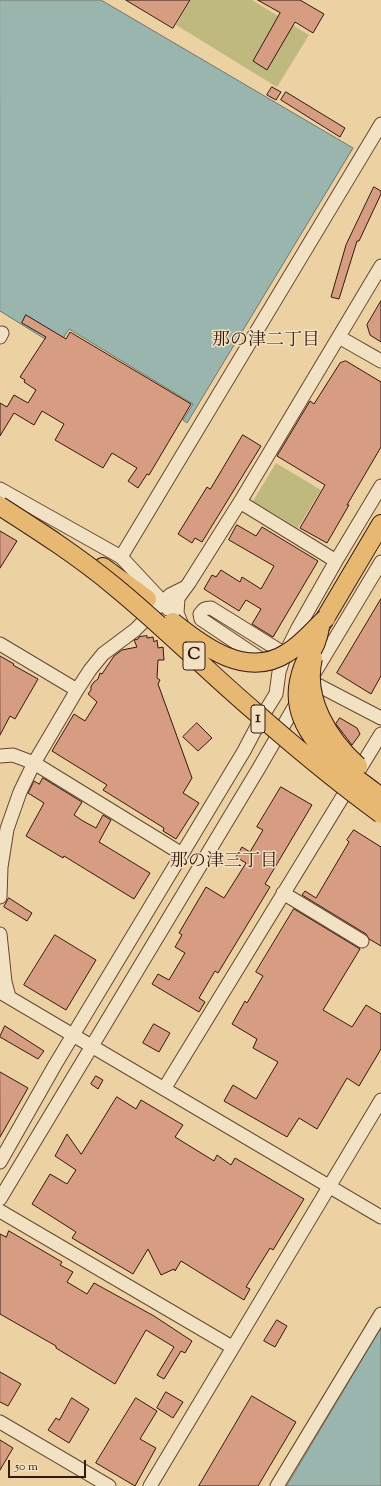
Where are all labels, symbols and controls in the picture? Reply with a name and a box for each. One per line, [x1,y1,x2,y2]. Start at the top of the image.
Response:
district label: 那の津二丁目 [212,331,320,353]
road number: C [183,642,205,670]
road number: 1 [251,705,265,733]
district label: 那の津三丁目 [170,852,278,874]
scale bar [10,1452,88,1478]
text: 50 m [15,1458,38,1476]

